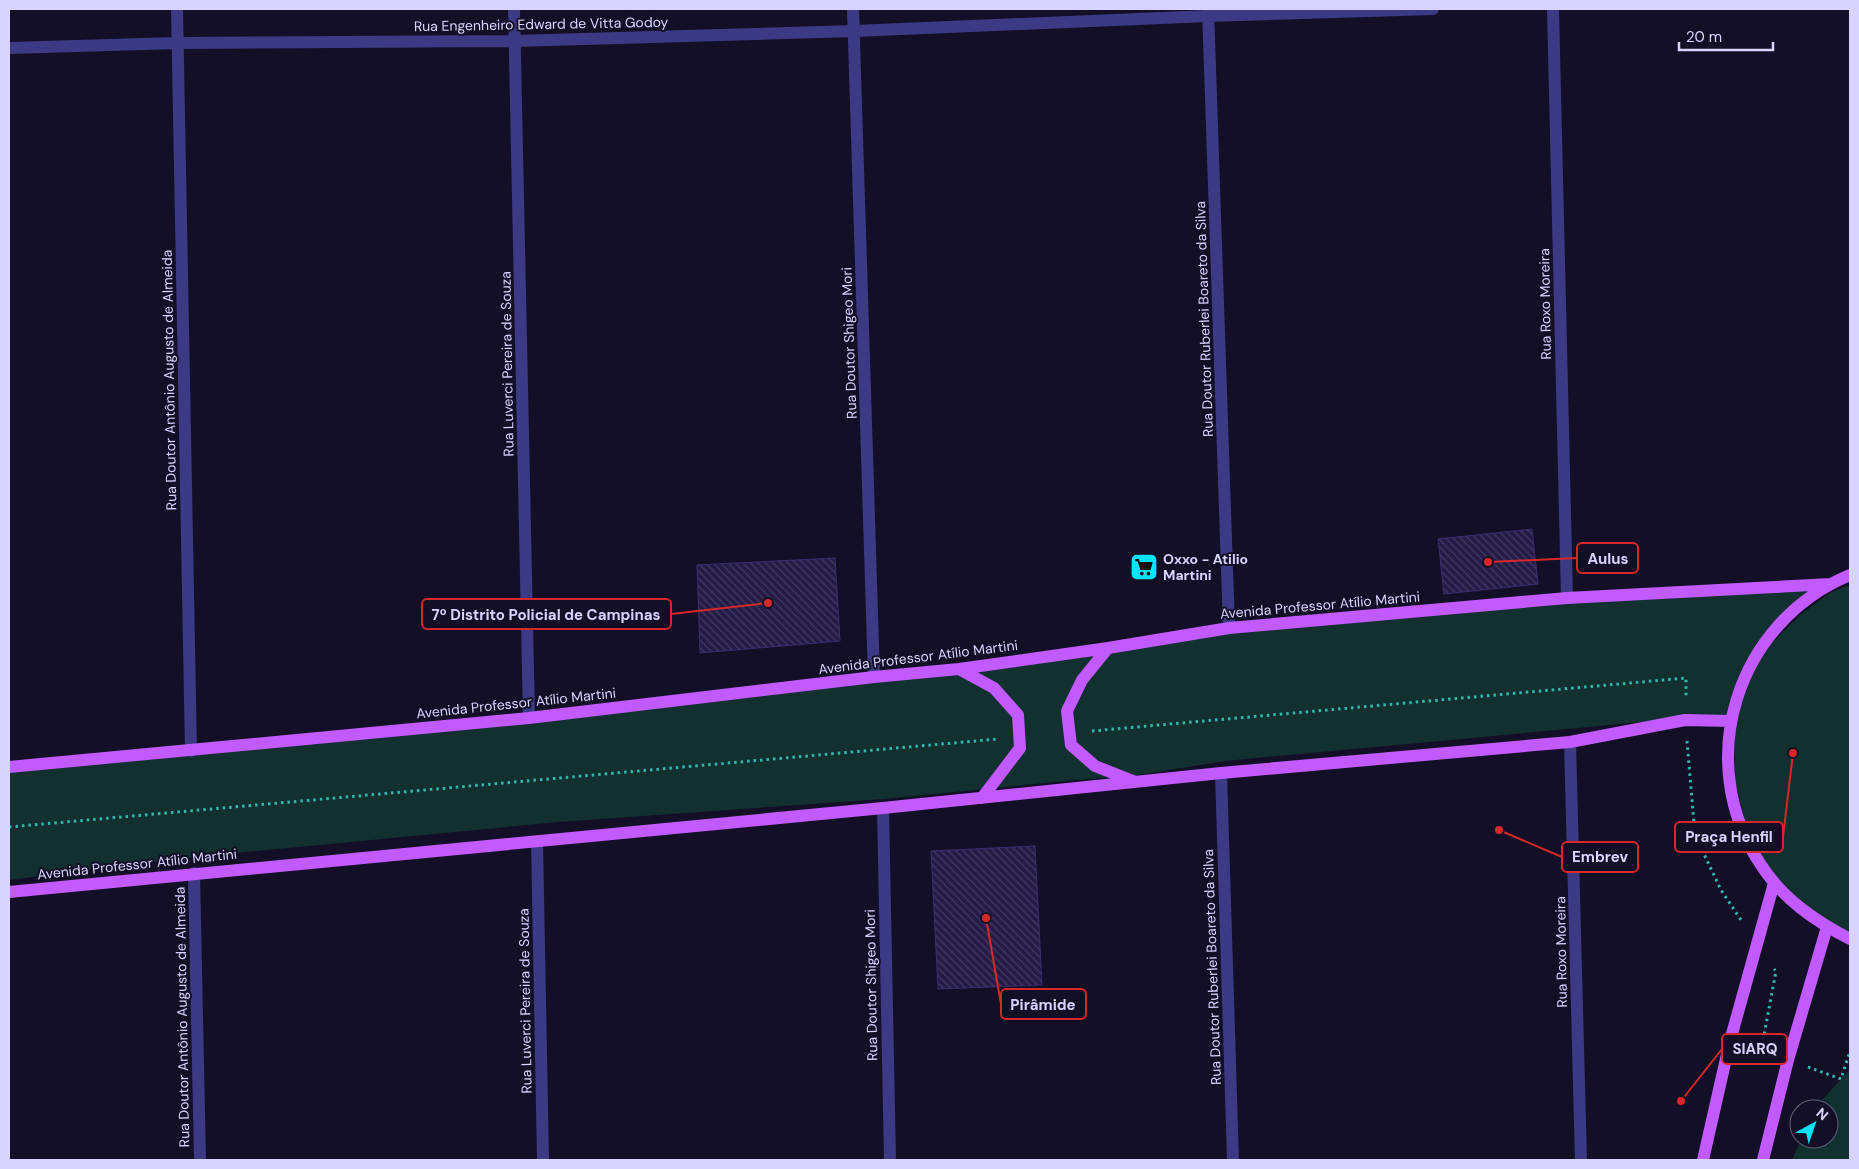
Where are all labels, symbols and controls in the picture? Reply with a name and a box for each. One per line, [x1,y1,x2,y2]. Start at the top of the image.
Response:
street label: Rua Engenheiro Edward de Vitta Godoy [414,13,669,35]
scale bar [1679,20,1773,52]
text: 20 m [1686,27,1722,47]
street label: Rua Doutor Ruberlei Boareto da Silva [1191,201,1217,437]
street label: Rua Roxo Moreira [1535,248,1555,360]
street label: Rua Doutor Antônio Augusto de Almeida [158,250,180,510]
street label: Rua Doutor Shigeo Mori [837,267,861,419]
street label: Rua Luverci Pereira de Souza [496,271,518,457]
callout: Aulus [1577,543,1638,573]
text: Aulus [1588,549,1628,569]
place label: Oxxo - Atilio Martini [1163,550,1248,584]
supermarket icon: Oxxo - Atilio Martini [1129,552,1159,582]
street label: Avenida Professor Atílio Martini [1219,587,1421,623]
callout: 7º Distrito Policial de Campinas [422,599,671,629]
text: 7º Distrito Policial de Campinas [431,605,661,625]
street label: Avenida Professor Atílio Martini [817,636,1019,678]
street label: Avenida Professor Atílio Martini [415,684,617,722]
callout: Praça Henfil [1675,822,1783,852]
text: Praça Henfil [1685,827,1773,847]
callout: Embrev [1562,842,1638,872]
street label: Avenida Professor Atílio Martini [36,845,238,883]
text: Embrev [1572,847,1628,867]
street label: Rua Doutor Ruberlei Boareto da Silva [1199,849,1225,1085]
street label: Rua Doutor Antônio Augusto de Almeida [171,887,193,1147]
street label: Rua Roxo Moreira [1551,896,1571,1008]
street label: Rua Luverci Pereira de Souza [514,908,536,1094]
street label: Rua Doutor Shigeo Mori [861,909,881,1061]
callout: Pirâmide [1001,989,1086,1019]
text: Pirâmide [1010,995,1076,1015]
callout: SIARQ [1722,1034,1787,1064]
text: SIARQ [1732,1039,1778,1059]
north arrow [1789,1099,1839,1149]
text: N [1813,1104,1832,1124]

